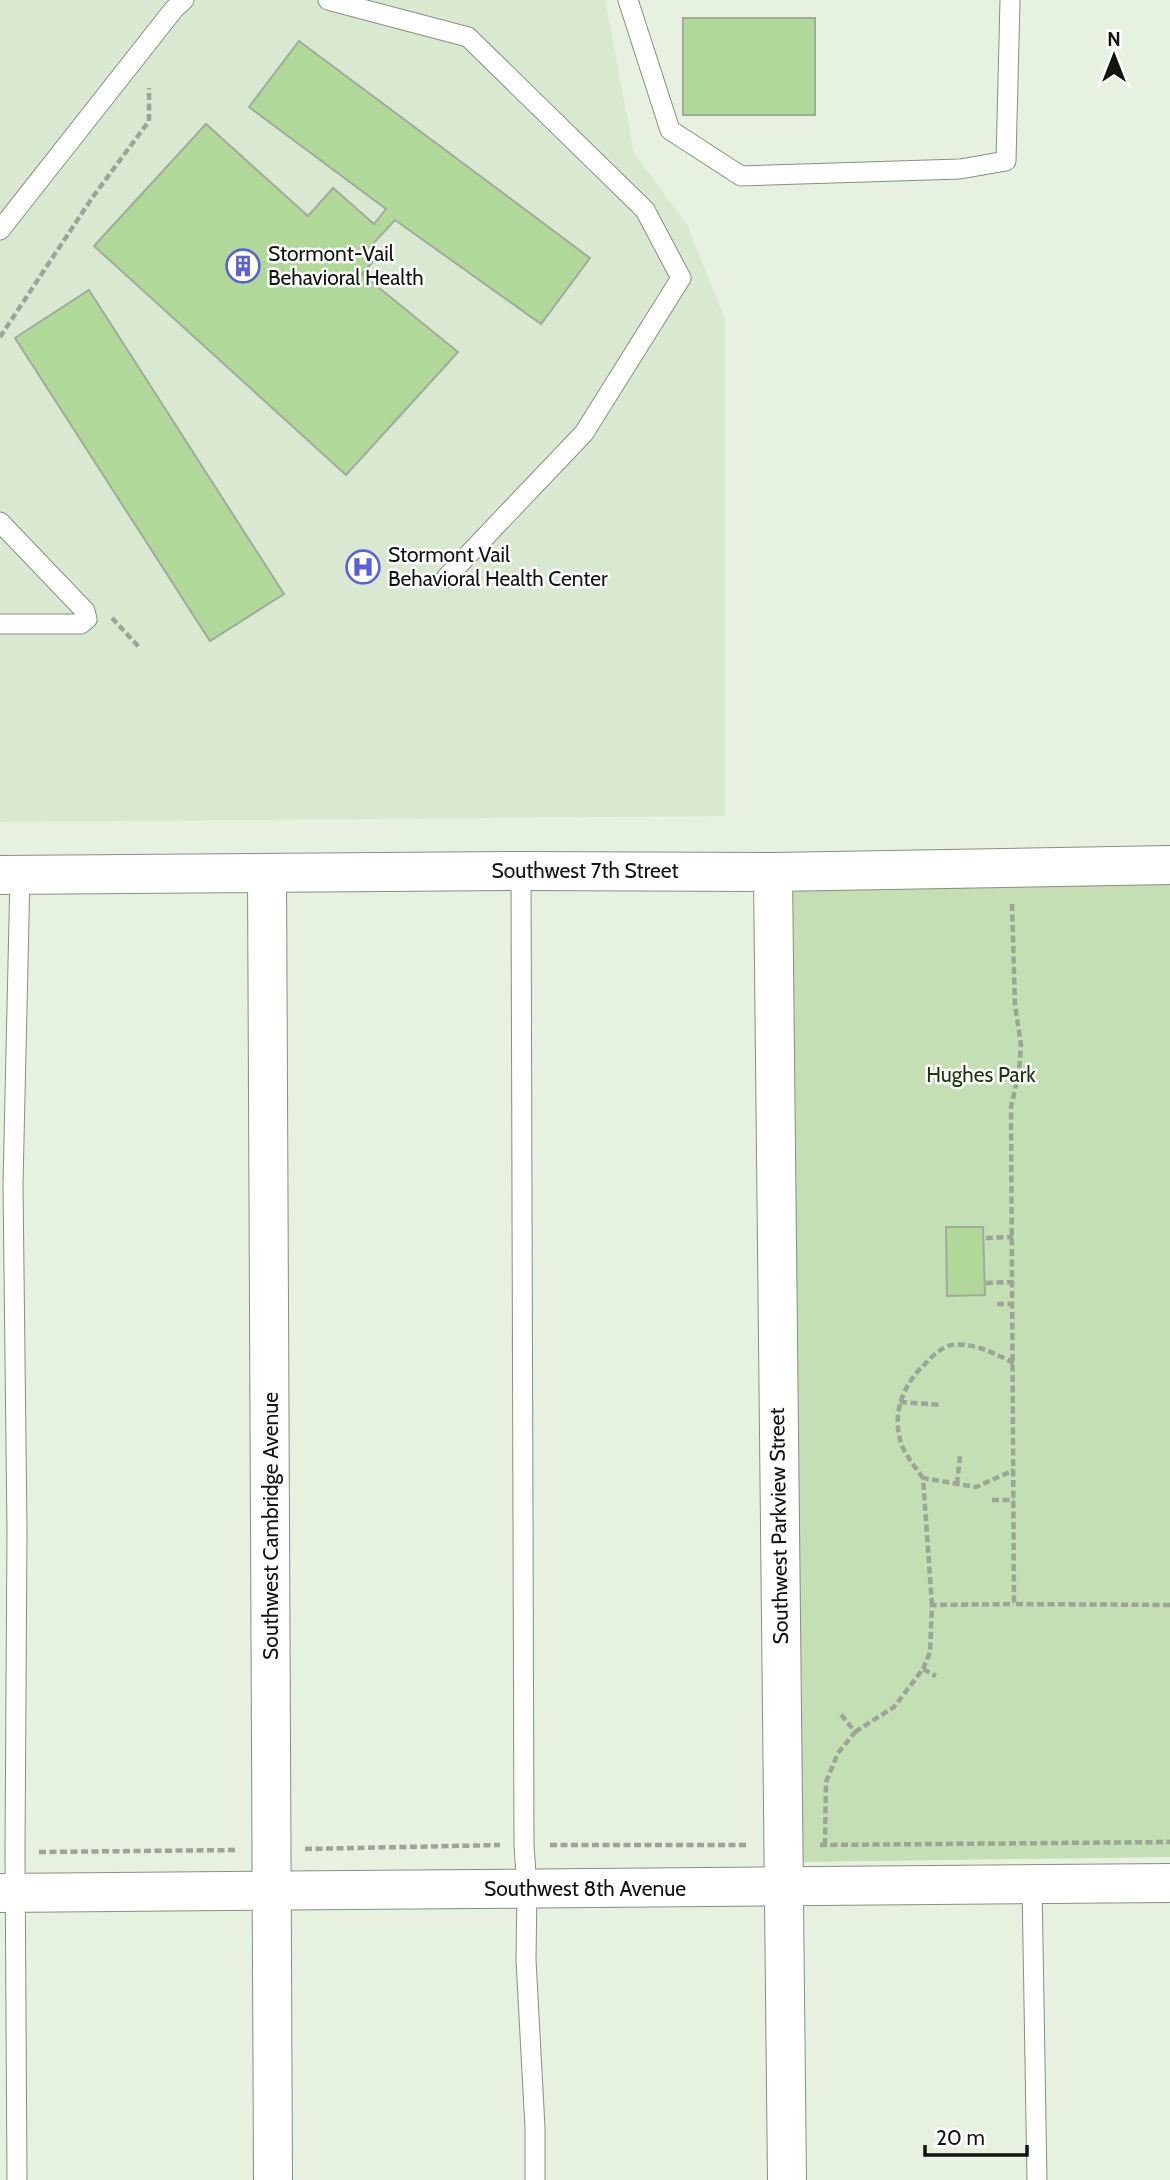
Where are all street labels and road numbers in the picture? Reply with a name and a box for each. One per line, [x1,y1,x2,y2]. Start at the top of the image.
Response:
street label: Southwest 7th Street [491,858,679,883]
street label: Southwest Cambridge Avenue [258,1392,283,1660]
street label: Southwest Parkview Street [764,1407,793,1645]
street label: Southwest 8th Avenue [484,1876,686,1901]

